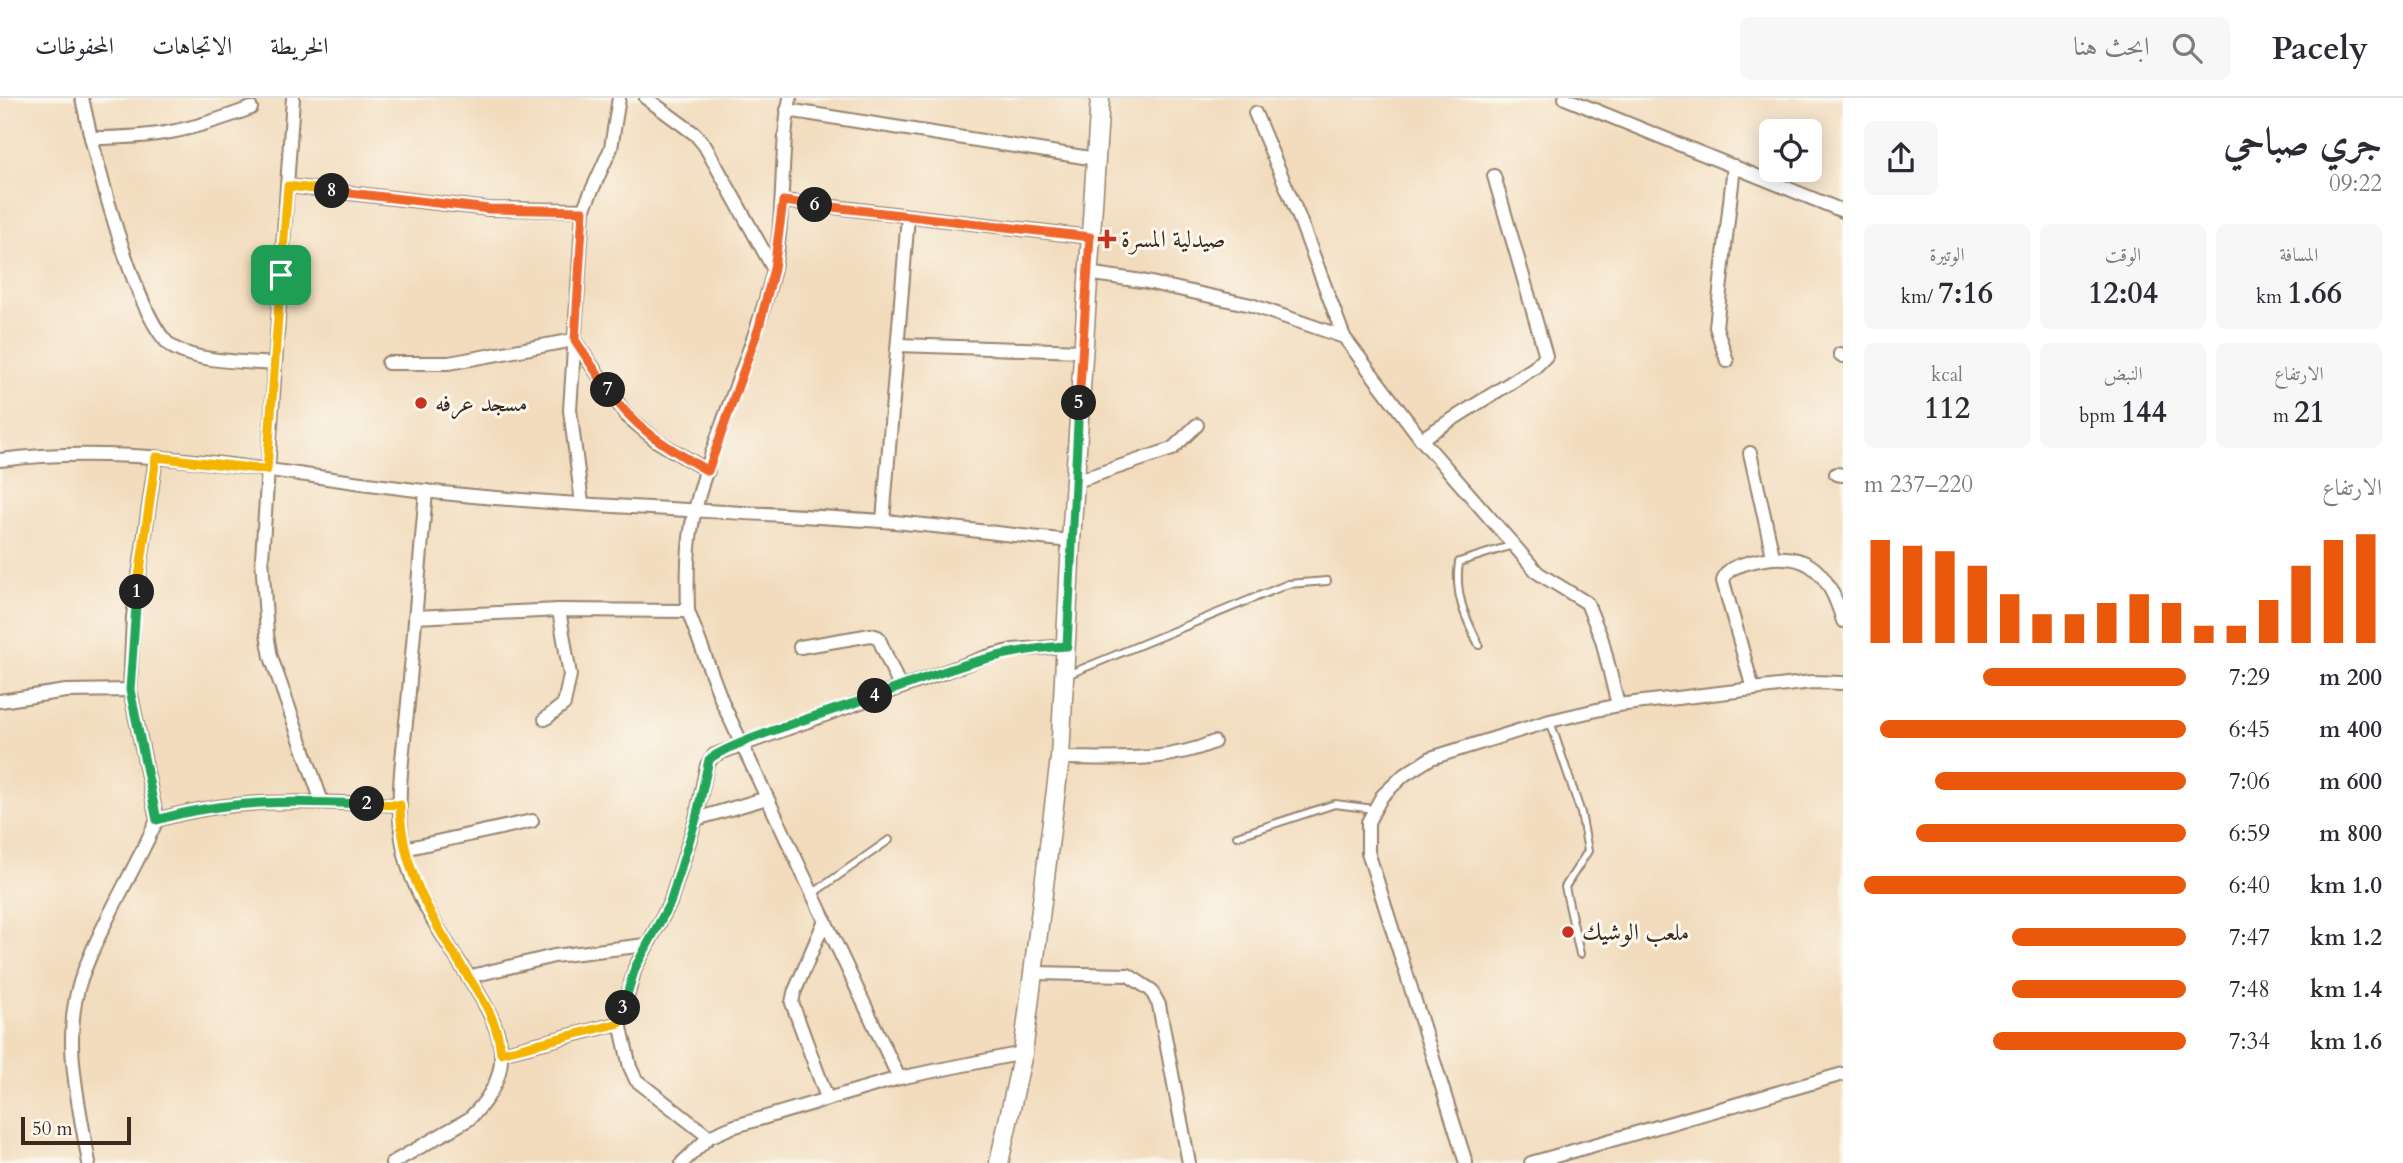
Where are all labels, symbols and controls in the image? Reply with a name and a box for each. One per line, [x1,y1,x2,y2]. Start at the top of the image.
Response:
search box [1740,17,2230,80]
text: Pacely [2272,26,2368,71]
text: ابحث هنا [2073,29,2150,64]
icon: search [2168,29,2206,67]
text: المحفوظات [35,30,114,63]
text: الاتجاهات [152,30,232,63]
text: الخريطة [270,30,329,63]
text: جري صباحي [2223,116,2382,168]
map controls [1759,119,1822,182]
button: locate [1759,119,1822,182]
button: share [1864,121,1938,195]
text: 09:22 [2329,168,2382,199]
pin: 8 [314,174,350,208]
text: 8 [327,177,336,203]
pin: 6 [798,188,832,222]
text: 6 [810,191,819,217]
place label: صيدلية المسرة [1121,223,1226,256]
marker: صيدلية المسرة [1099,231,1115,247]
text: الوتيرة [1929,242,1965,268]
text: الوقت [2105,242,2141,268]
text: المسافة [2280,242,2318,268]
pin [251,245,311,305]
icon: arrive [262,256,300,294]
text: 7:16 [1938,273,1993,314]
text: 12:04 [2088,273,2158,314]
text: 1.66 [2287,273,2342,314]
text: /km [1901,284,1938,310]
text: km [2256,284,2287,310]
text: النبض [2103,361,2143,387]
text: الارتفاع [2274,361,2324,387]
text: kcal [1931,362,1963,388]
pin: 7 [590,372,626,408]
text: 7 [603,376,612,402]
pin: 5 [1062,386,1096,420]
place label: مسجد عرفه [435,387,528,420]
text: 112 [1924,388,1970,429]
text: 5 [1074,389,1083,415]
text: 144 [2121,392,2167,433]
text: 21 [2294,392,2325,433]
marker: مسجد عرفه [413,395,429,411]
text: bpm [2079,403,2121,429]
text: m [2273,403,2294,429]
text: 220–237 m [1864,469,1973,500]
text: الارتفاع [2322,472,2382,503]
pin: 1 [120,574,154,610]
text: 1 [132,578,141,604]
text: 7:29 [2229,662,2270,693]
text: 200 m [2319,662,2382,693]
pin: 4 [858,678,892,714]
text: 4 [870,682,879,708]
text: 6:45 [2229,714,2270,745]
text: 400 m [2319,714,2382,745]
text: 7:06 [2229,766,2270,797]
text: 600 m [2319,766,2382,797]
pin: 2 [350,786,384,822]
text: 2 [362,790,371,816]
text: 6:59 [2229,818,2270,849]
text: 800 m [2319,818,2382,849]
text: 6:40 [2229,870,2270,901]
text: 1.0 km [2310,870,2382,901]
place label: ملعب الوشيك [1582,916,1689,949]
text: 7:47 [2229,922,2270,953]
text: 1.2 km [2310,922,2382,953]
marker: ملعب الوشيك [1560,924,1576,940]
text: 7:48 [2229,974,2270,1005]
text: 1.4 km [2310,974,2382,1005]
pin: 3 [606,990,640,1026]
text: 3 [618,994,627,1020]
text: 7:34 [2229,1026,2270,1057]
text: 1.6 km [2310,1026,2382,1057]
scale bar [21,1114,131,1146]
text: 50 m [32,1116,73,1142]

